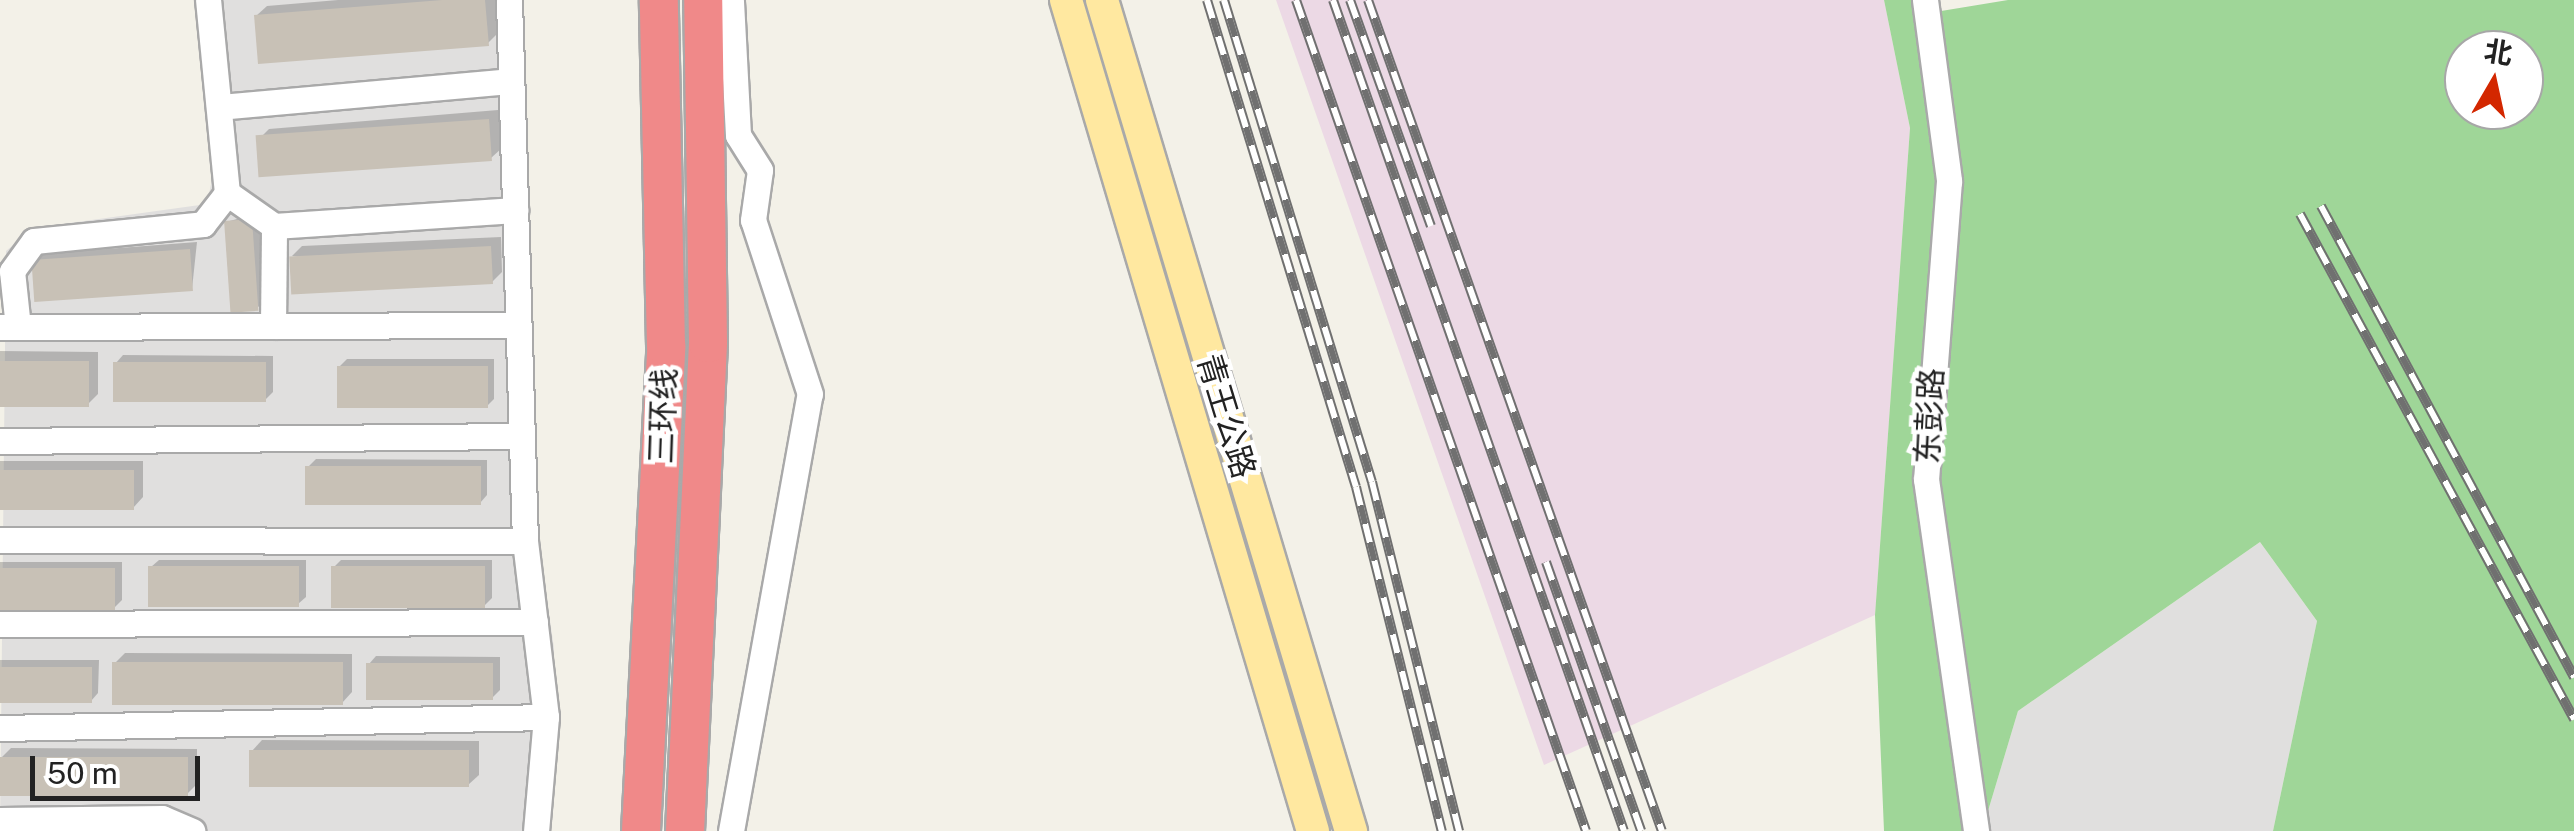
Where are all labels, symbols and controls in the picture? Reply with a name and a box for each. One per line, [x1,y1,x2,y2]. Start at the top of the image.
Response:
north arrow [2444,30,2544,130]
text: 北 [2482,33,2515,70]
street label: 青王公路 [1189,349,1263,483]
street label: 三环线 [642,367,684,465]
street label: 东彭路 [1908,367,1952,465]
scale bar [35,736,205,798]
text: 50 m [47,755,118,791]

